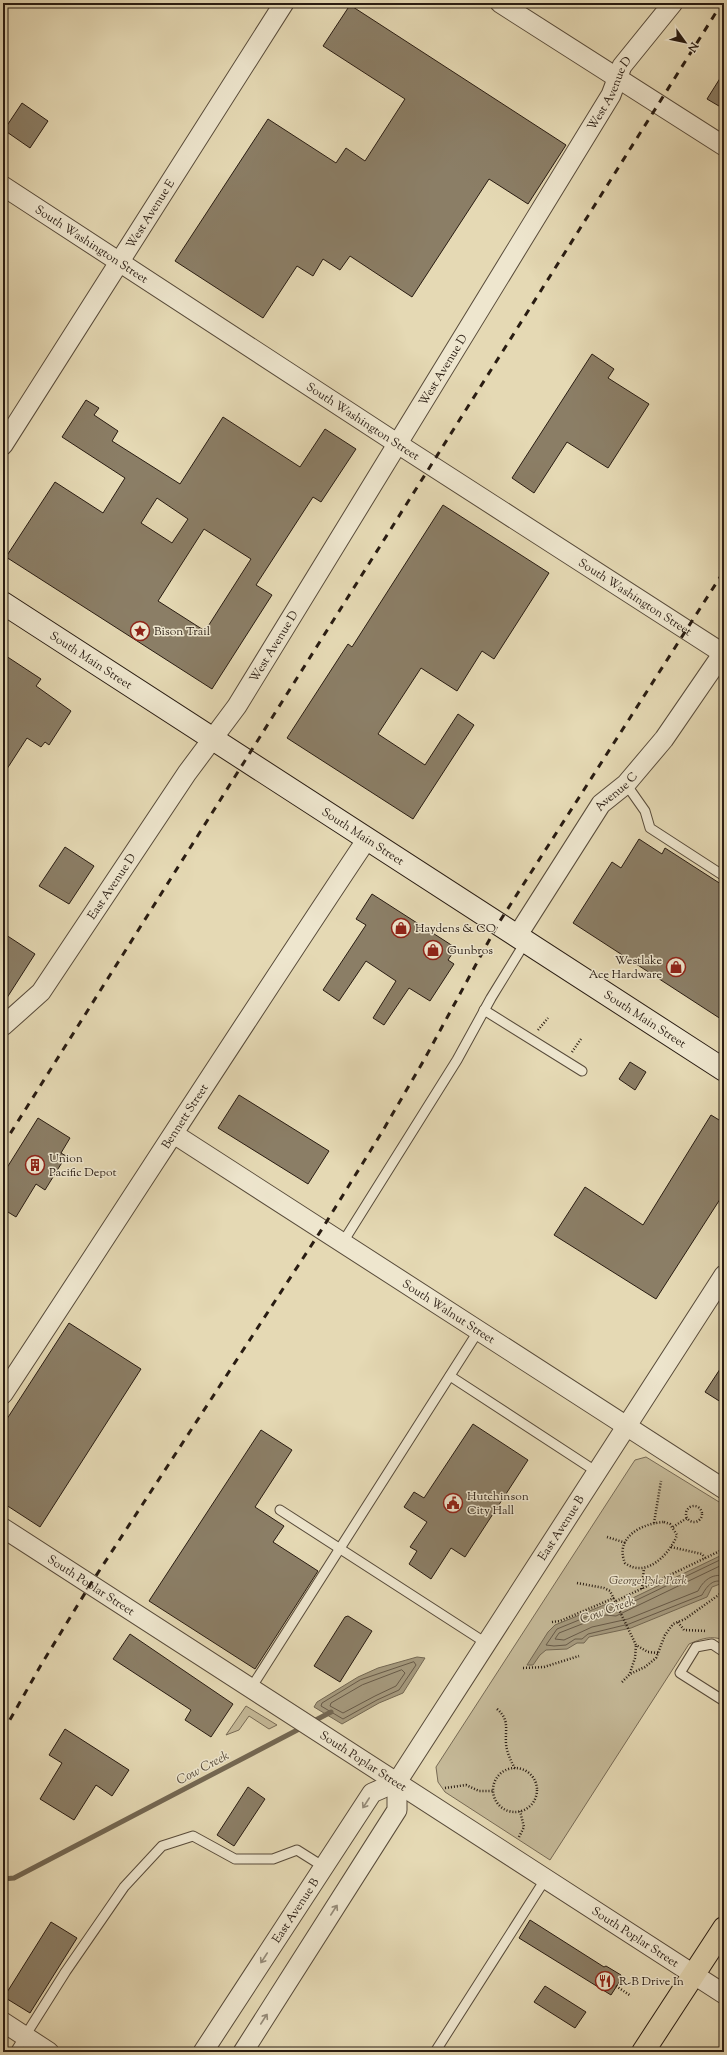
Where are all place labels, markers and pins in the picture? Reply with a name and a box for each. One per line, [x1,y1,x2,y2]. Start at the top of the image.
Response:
place icon: Bison Trail [129,620,151,642]
place label: Bison Trail [154,623,211,641]
shop icon: Haydens & CO [390,917,412,939]
place label: Haydens & CO [415,920,496,938]
shop icon: Gunbros [422,939,444,961]
place label: Gunbros [447,942,493,960]
place label: Westlake Ace Hardware [589,952,662,984]
shop icon: Westlake Ace Hardware [665,956,687,978]
place label: Union Pacific Depot [49,1150,117,1182]
building icon: Union Pacific Depot [24,1154,46,1176]
place label: Hutchinson City Hall [467,1488,529,1520]
public building icon: Hutchinson City Hall [442,1492,464,1514]
restaurant icon: R-B Drive In [594,1970,616,1992]
place label: R-B Drive In [619,1973,684,1991]

